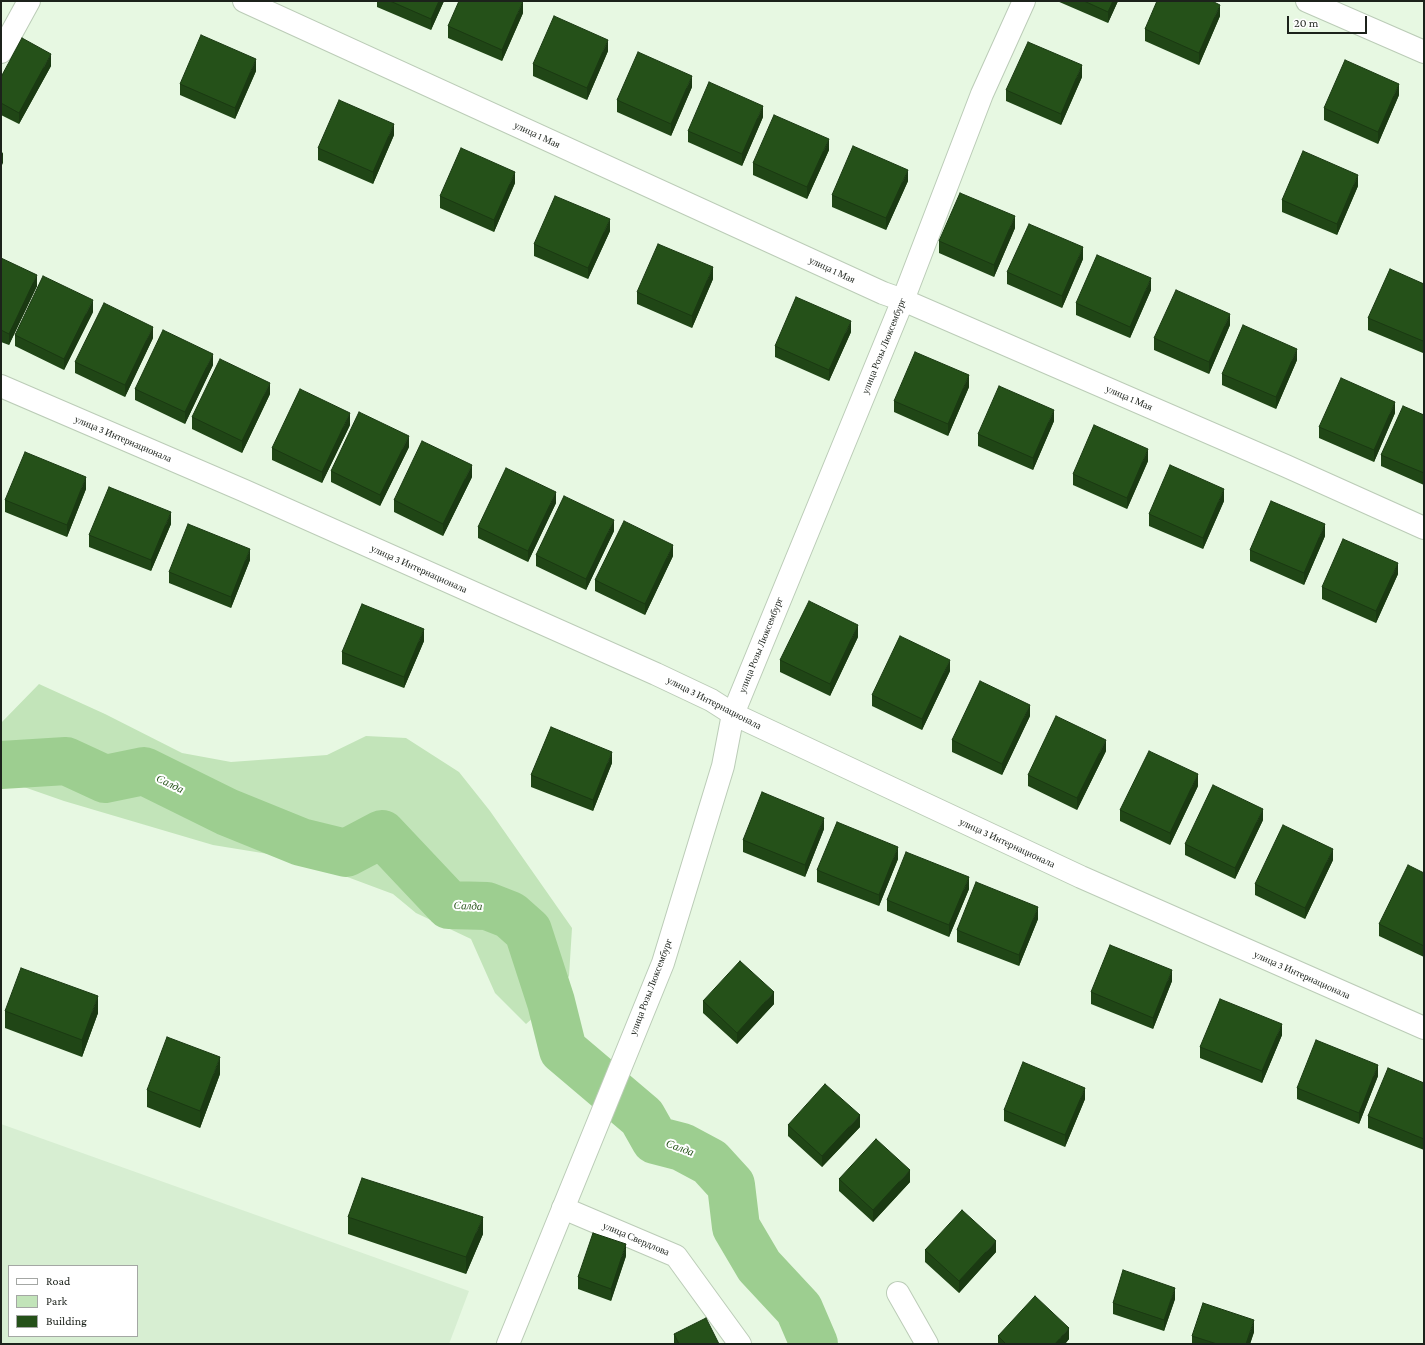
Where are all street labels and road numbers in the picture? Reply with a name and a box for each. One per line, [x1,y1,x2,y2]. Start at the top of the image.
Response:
street label: улица 1 Мая [512,119,562,151]
street label: улица 1 Мая [807,254,857,286]
street label: улица Розы Люксембург [859,296,909,396]
street label: улица 1 Мая [1104,383,1154,413]
street label: улица 3 Интернационала [73,413,173,465]
street label: улица 3 Интернационала [369,542,469,596]
street label: улица Розы Люксембург [736,595,786,695]
street label: улица 3 Интернационала [665,674,763,732]
street label: улица 3 Интернационала [957,816,1057,870]
street label: улица Розы Люксембург [627,937,675,1037]
street label: улица 3 Интернационала [1252,948,1352,1002]
street label: улица Свердлова [601,1220,671,1258]

